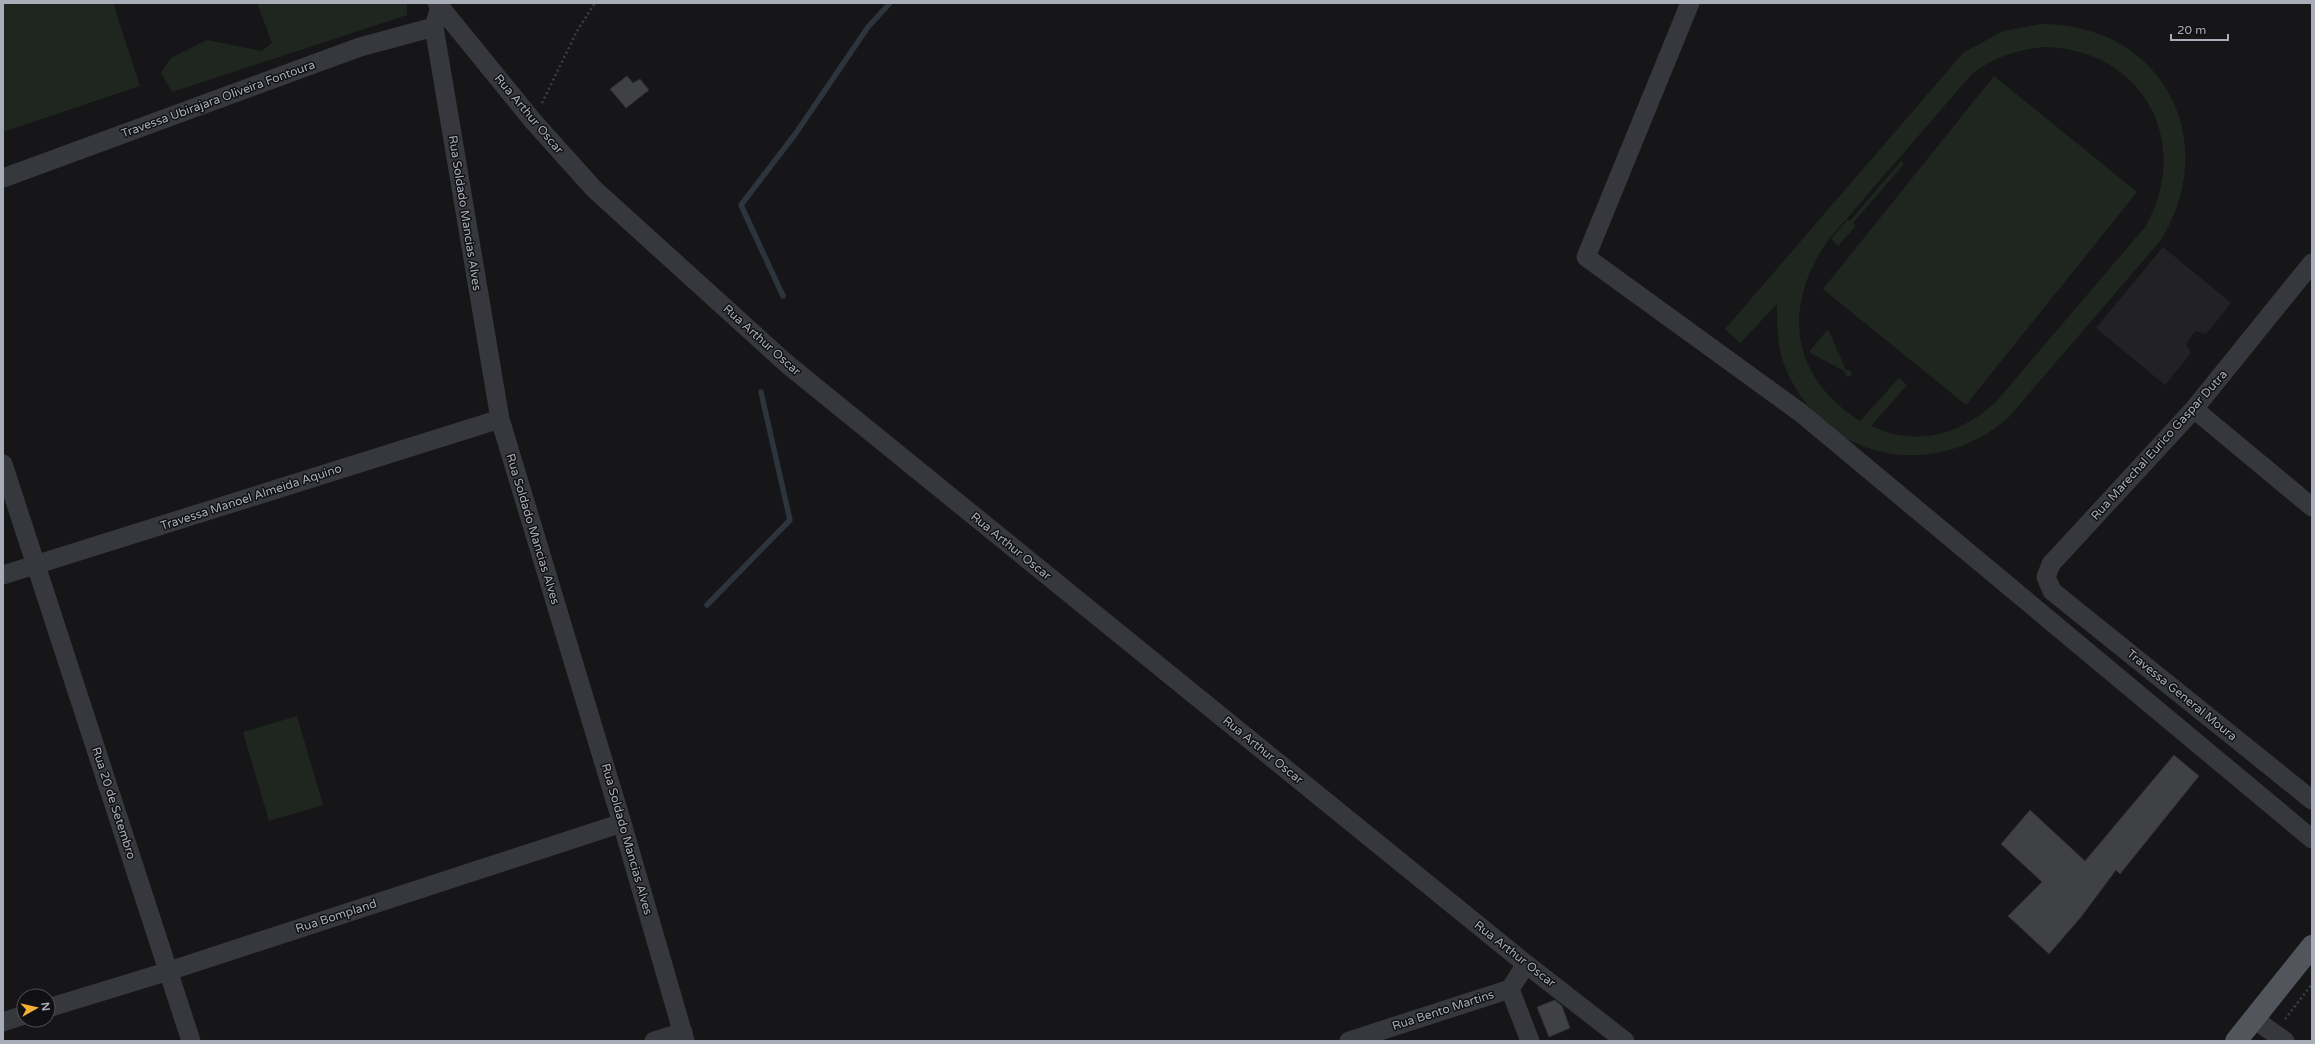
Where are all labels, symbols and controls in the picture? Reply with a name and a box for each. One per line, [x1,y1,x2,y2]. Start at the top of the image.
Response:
scale bar [2171,16,2228,42]
text: 20 m [2177,23,2206,37]
street label: Travessa Ubirajara Oliveira Fontoura [119,57,317,141]
street label: Rua Arthur Oscar [492,71,567,157]
street label: Rua Soldado Mancias Alves [446,134,484,292]
street label: Rua Arthur Oscar [720,302,804,379]
street label: Rua Marechal Eurico Gaspar Dutra [2088,367,2230,523]
street label: Rua Soldado Mancias Alves [503,452,563,606]
street label: Travessa Manoel Almeida Aquino [159,461,343,533]
street label: Rua Arthur Oscar [968,509,1054,583]
street label: Travessa General Moura [2124,646,2240,744]
street label: Rua Arthur Oscar [1220,713,1306,787]
street label: Rua 20 de Setembro [89,745,139,861]
street label: Rua Soldado Mancias Alves [599,762,655,917]
street label: Rua Bompland [294,896,378,936]
street label: Rua Arthur Oscar [1472,918,1559,990]
street label: Rua Bento Martins [1390,987,1496,1033]
north arrow [16,988,56,1028]
text: N [38,1001,52,1012]

